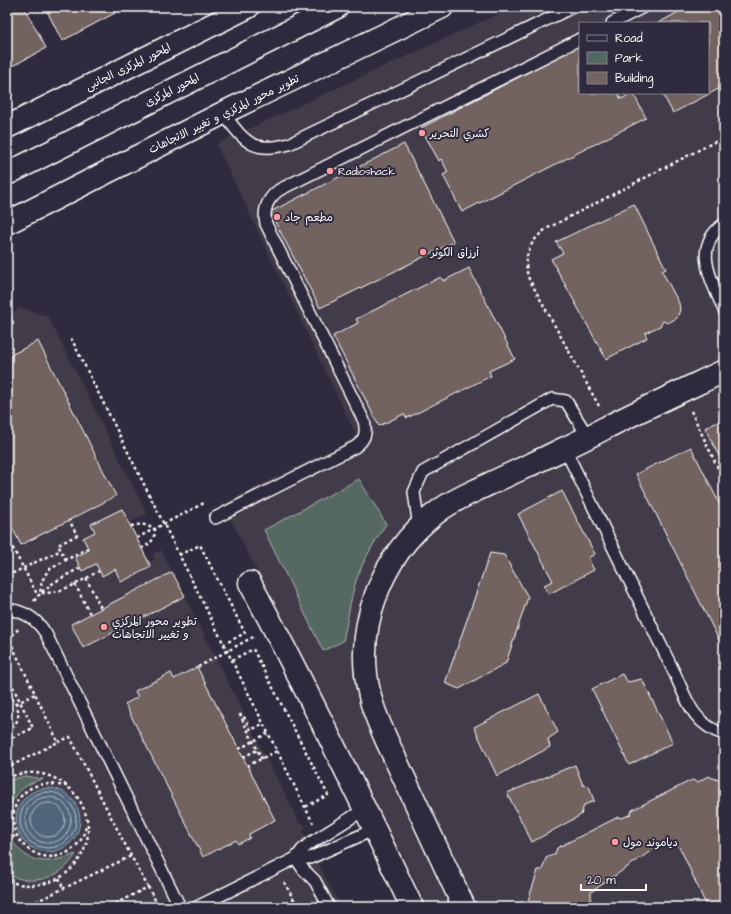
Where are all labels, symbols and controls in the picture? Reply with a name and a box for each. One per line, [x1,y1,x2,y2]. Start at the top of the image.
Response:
legend [579,22,709,94]
text: Road [615,30,643,47]
street label: المحور المركزى الجانبى [83,41,173,93]
text: Park [615,50,643,67]
text: Building [615,70,653,88]
street label: المحور المركزى [143,71,201,109]
street label: تطوير محور المركزي و تغيير الاتجاهات [146,71,303,158]
place label: كشري التحرير [429,126,489,142]
marker: كشري التحرير [417,128,427,138]
place label: Radioshack [338,164,395,179]
marker: Radioshack [325,166,335,176]
place label: مطعم جاد [285,210,333,226]
marker: مطعم جاد [272,212,282,222]
place label: أرزاق الكوثر [430,245,479,260]
marker: أرزاق الكوثر [418,247,428,257]
place label: تطوير محور المركزي و تغيير الاتجاهات [112,614,197,642]
marker: تطوير محور المركزي و تغيير الاتجاهات [99,622,109,632]
place label: دياموند مول [623,835,678,850]
marker: دياموند مول [610,837,620,847]
scale bar [581,866,646,892]
text: 20 m [587,872,616,889]

